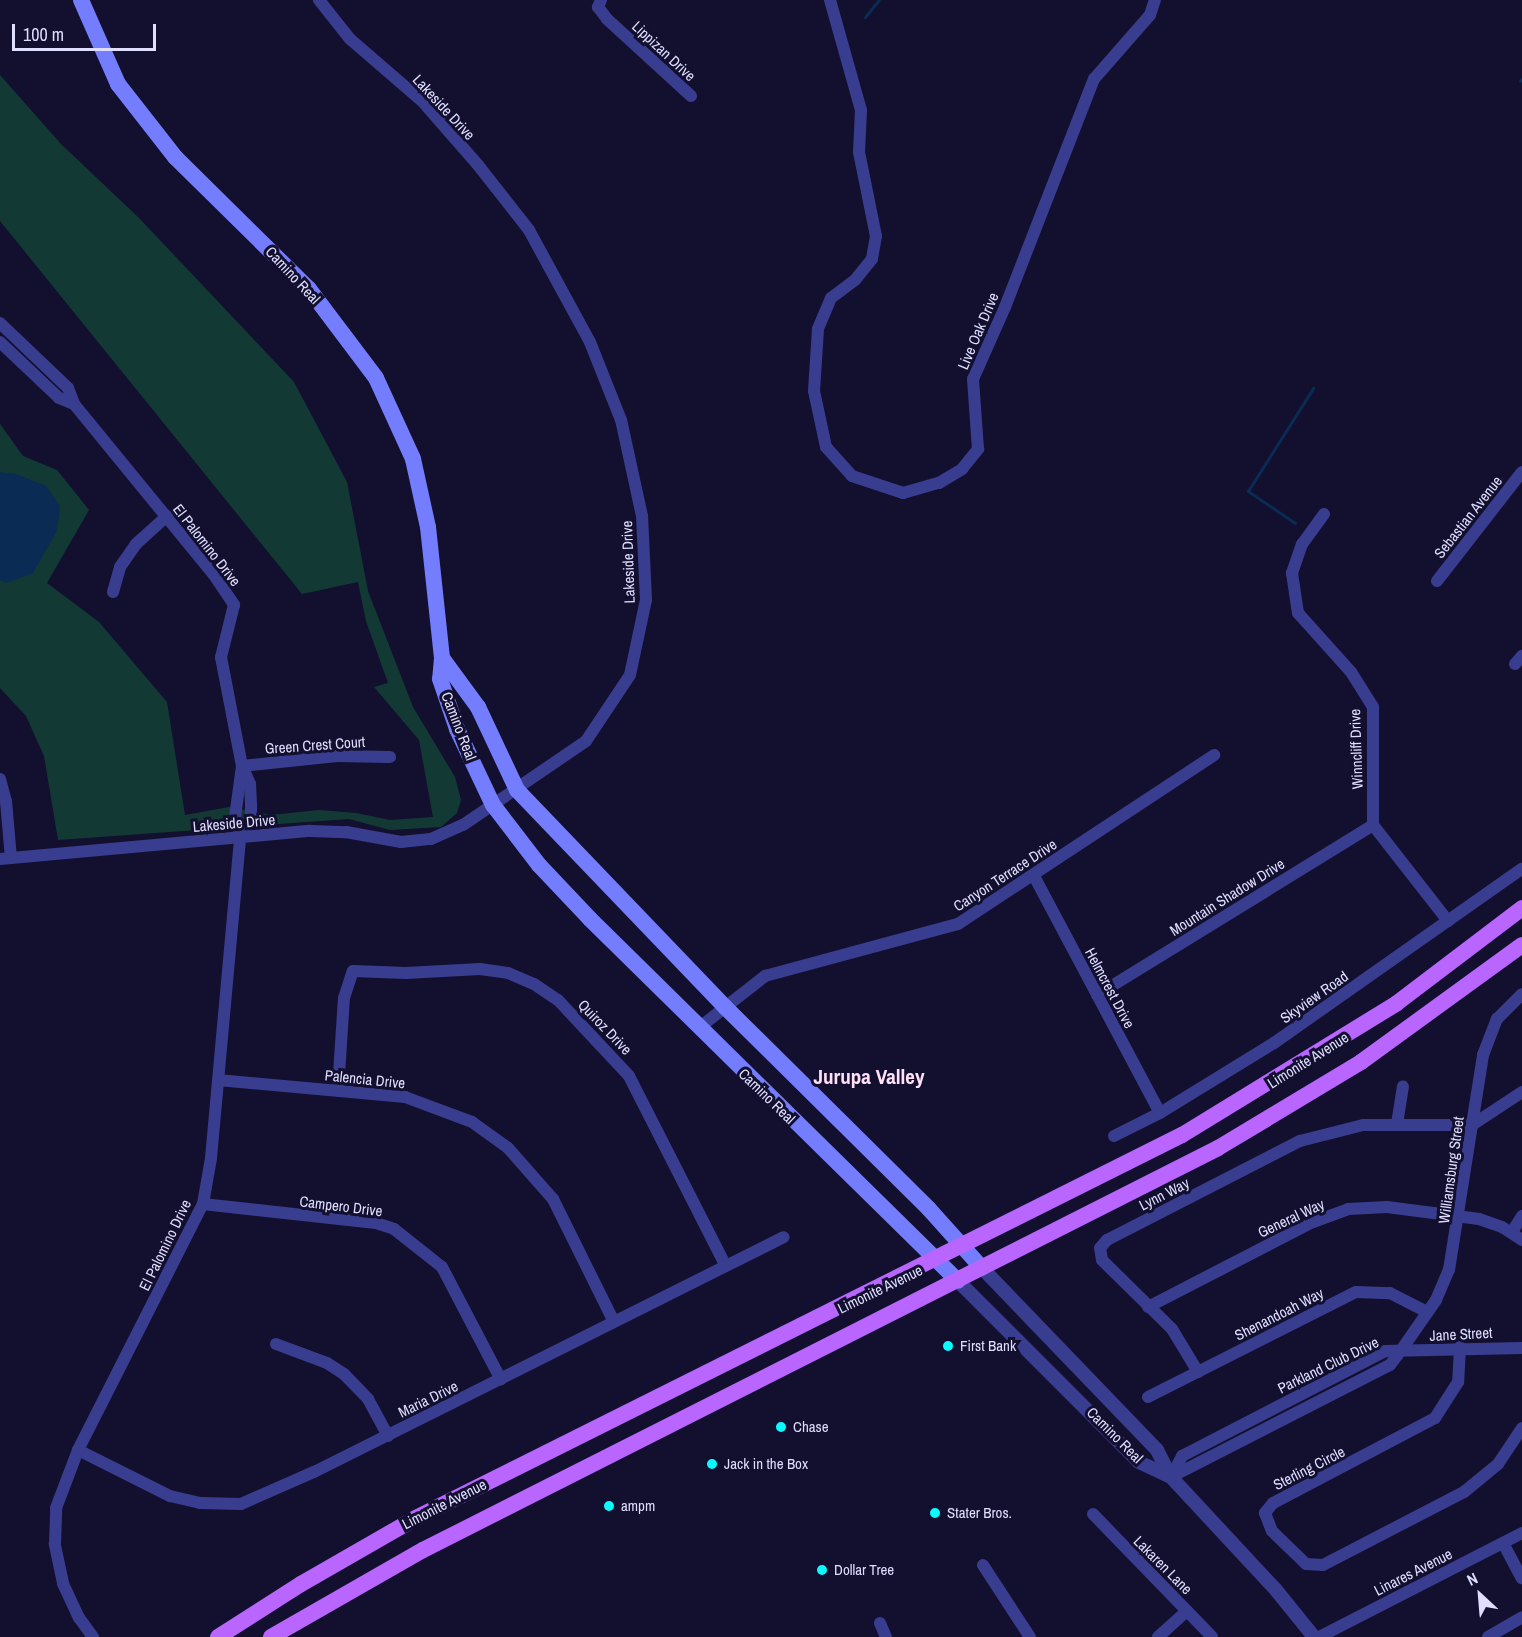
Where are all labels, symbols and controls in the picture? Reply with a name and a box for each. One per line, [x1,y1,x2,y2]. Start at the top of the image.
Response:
scale bar [15,12,159,50]
street label: Lippizan Drive [629,17,699,85]
text: 100 m [23,22,64,47]
street label: Lakeside Drive [409,71,479,143]
street label: Camino Real [262,243,324,307]
street label: Live Oak Drive [954,290,1002,372]
street label: Sebastian Avenue [1430,472,1506,562]
street label: El Palomino Drive [169,500,245,590]
street label: Lakeside Drive [618,520,638,604]
street label: Camino Real [438,689,480,763]
street label: Winncliff Drive [1346,708,1366,790]
street label: Green Crest Court [264,733,366,757]
street label: Lakeside Drive [192,810,276,836]
street label: Canyon Terrace Drive [950,835,1060,915]
street label: Mountain Shadow Drive [1166,854,1288,940]
street label: Helmcrest Drive [1081,945,1139,1031]
street label: Skyview Road [1277,967,1351,1027]
street label: Quiroz Drive [574,996,636,1058]
street label: Limonite Avenue [1264,1028,1352,1092]
district label: Jurupa Valley [813,1064,925,1090]
street label: Camino Real [735,1065,799,1127]
street label: Palencia Drive [324,1066,406,1092]
street label: Williamsburg Street [1435,1115,1467,1225]
street label: Lynn Way [1136,1174,1192,1214]
street label: Campero Drive [299,1192,383,1220]
street label: General Way [1255,1195,1327,1241]
street label: El Palomino Drive [135,1197,195,1293]
street label: Limonite Avenue [834,1261,926,1317]
street label: Shenandoah Way [1232,1284,1326,1344]
street label: Jane Street [1429,1323,1493,1345]
street label: Parkland Club Drive [1275,1333,1381,1397]
place label: First Bank [960,1337,1016,1355]
marker: First Bank [941,1339,955,1353]
street label: Maria Drive [395,1377,461,1421]
street label: Camino Real [1083,1403,1147,1467]
place label: Chase [793,1418,829,1436]
marker: Chase [774,1420,788,1434]
street label: Sterling Circle [1270,1442,1348,1494]
place label: Jack in the Box [724,1455,808,1473]
marker: Jack in the Box [705,1457,719,1471]
street label: Limonite Avenue [399,1475,489,1533]
place label: ampm [621,1497,655,1515]
marker: ampm [602,1499,616,1513]
place label: Stater Bros. [947,1504,1012,1522]
marker: Stater Bros. [928,1506,942,1520]
street label: Lakaren Lane [1130,1532,1196,1598]
street label: Linares Avenue [1371,1544,1455,1600]
place label: Dollar Tree [834,1561,894,1579]
marker: Dollar Tree [815,1563,829,1577]
north arrow [1450,1565,1510,1625]
text: N [1463,1567,1481,1591]

